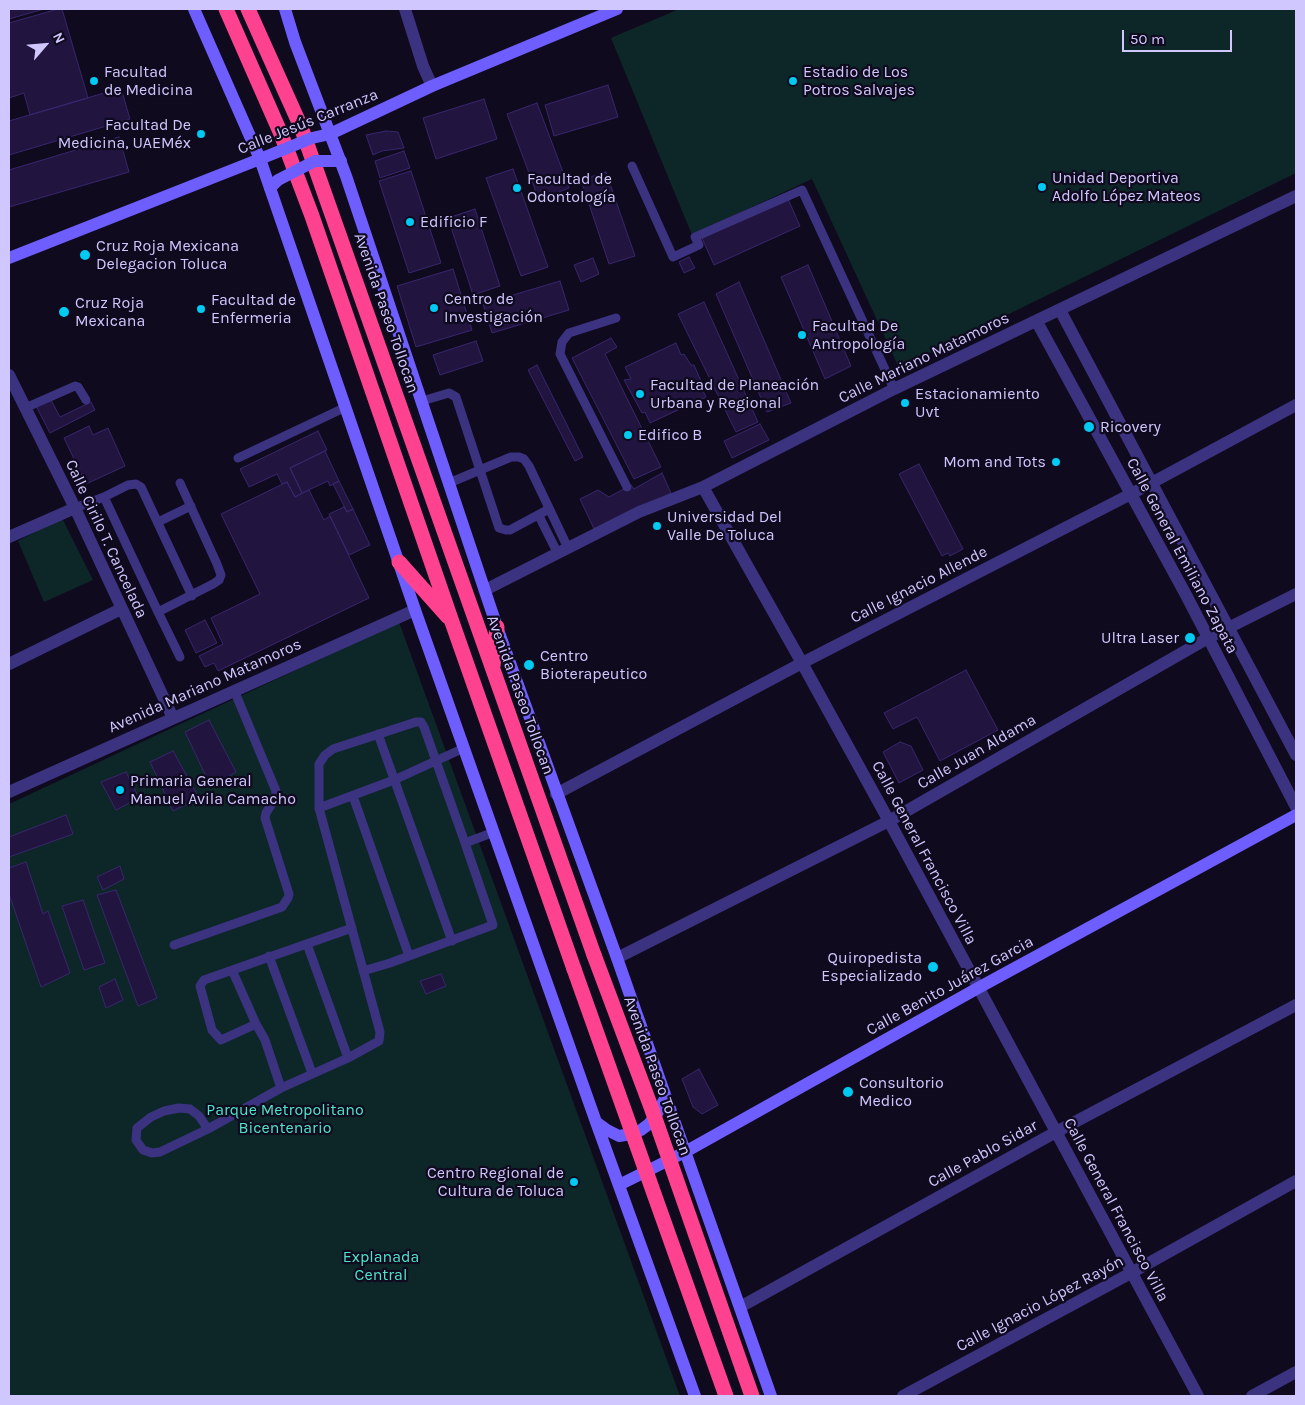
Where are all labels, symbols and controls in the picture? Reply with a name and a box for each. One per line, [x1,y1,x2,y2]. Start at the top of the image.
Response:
north arrow [20,20,70,70]
scale bar [1125,20,1235,52]
text: N [49,30,69,46]
text: 50 m [1130,30,1165,48]
place label: Facultad de Medicina [104,62,193,100]
place label: Estadio de Los Potros Salvajes [803,62,915,100]
marker: Facultad de Medicina [88,75,100,87]
marker: Estadio de Los Potros Salvajes [787,75,799,87]
street label: Calle Jesús Carranza [235,85,381,159]
place label: Facultad De Medicina, UAEMéx [58,115,191,153]
marker: Facultad De Medicina, UAEMéx [195,128,207,140]
place label: Unidad Deportiva Adolfo López Mateos [1052,168,1201,206]
place label: Facultad de Odontología [527,169,616,207]
marker: Unidad Deportiva Adolfo López Mateos [1036,181,1048,193]
marker: Facultad de Odontología [511,182,523,194]
place label: Edificio F [420,212,487,232]
marker: Edificio F [404,216,416,228]
street label: Avenida Paseo Tollocan [350,230,422,396]
place label: Cruz Roja Mexicana Delegacion Toluca [96,236,239,274]
marker: Cruz Roja Mexicana Delegacion Toluca [78,248,92,262]
place label: Centro de Investigación [444,289,543,327]
place label: Facultad de Enfermeria [211,290,296,328]
place label: Cruz Roja Mexicana [75,293,145,331]
marker: Centro de Investigación [428,302,440,314]
marker: Facultad de Enfermeria [195,303,207,315]
marker: Cruz Roja Mexicana [57,305,71,319]
street label: Calle Mariano Matamoros [836,308,1012,408]
place label: Facultad De Antropología [812,316,905,354]
marker: Facultad De Antropología [796,329,808,341]
place label: Facultad de Planeación Urbana y Regional [650,375,819,413]
place label: Estacionamiento Uvt [915,384,1040,422]
marker: Facultad de Planeación Urbana y Regional [634,388,646,400]
marker: Estacionamiento Uvt [899,397,911,409]
place label: Ricovery [1100,417,1161,437]
marker: Ricovery [1082,420,1096,434]
place label: Edifico B [638,425,702,445]
marker: Edifico B [622,429,634,441]
place label: Mom and Tots [943,452,1046,472]
street label: Calle General Emiliano Zapata [1122,455,1242,657]
marker: Mom and Tots [1050,456,1062,468]
street label: Calle Cirilo T. Cancelada [61,457,151,621]
place label: Universidad Del Valle De Toluca [667,507,782,545]
marker: Universidad Del Valle De Toluca [651,520,663,532]
street label: Calle Ignacio Allende [847,542,991,628]
street label: Avenida Paseo Tollocan [482,613,558,777]
place label: Ultra Laser [1101,628,1179,648]
marker: Ultra Laser [1183,631,1197,645]
street label: Avenida Mariano Matamoros [105,635,305,737]
place label: Centro Bioterapeutico [540,646,647,684]
marker: Centro Bioterapeutico [522,658,536,672]
street label: Calle Juan Aldama [914,710,1040,794]
street label: Calle General Francisco Villa [867,758,981,948]
place label: Primaria General Manuel Avila Camacho [130,771,296,809]
marker: Primaria General Manuel Avila Camacho [114,784,126,796]
street label: Calle Benito Juárez Garcia [863,932,1037,1040]
place label: Quiropedista Especializado [821,948,922,986]
marker: Quiropedista Especializado [926,960,940,974]
street label: Avenida Paseo Tollocan [619,994,695,1158]
place label: Consultorio Medico [859,1073,944,1111]
marker: Consultorio Medico [841,1085,855,1099]
park label: Parque Metropolitano Bicentenario [206,1100,364,1138]
street label: Calle General Francisco Villa [1059,1115,1173,1305]
street label: Calle Pablo Sidar [925,1116,1041,1192]
place label: Centro Regional de Cultura de Toluca [427,1163,564,1201]
marker: Centro Regional de Cultura de Toluca [568,1176,580,1188]
park label: Explanada Central [343,1247,419,1285]
street label: Calle Ignacio López Rayón [953,1252,1127,1356]

